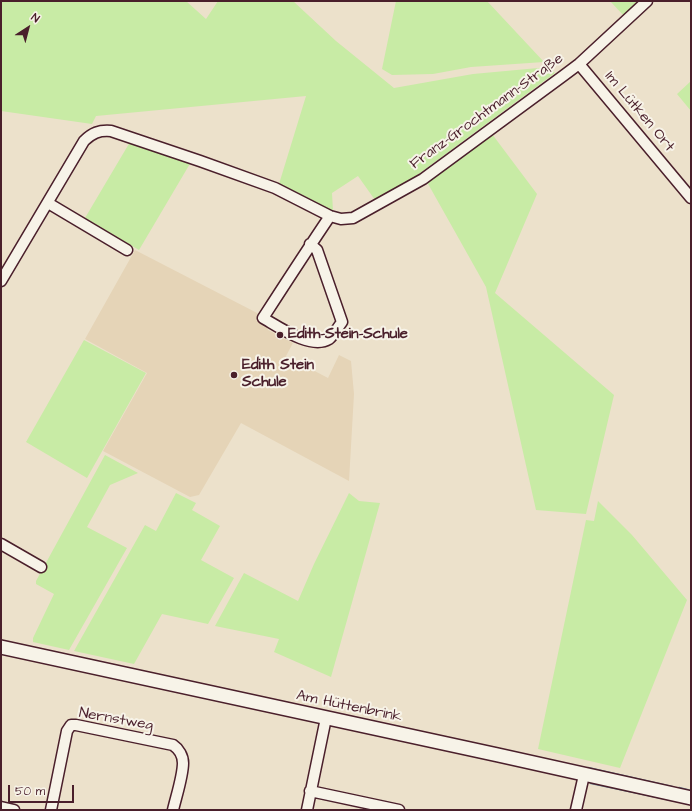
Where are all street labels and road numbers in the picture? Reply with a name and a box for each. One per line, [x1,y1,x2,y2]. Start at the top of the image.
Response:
street label: Franz-Grochtmann-Straße [407,50,567,174]
street label: Im Lütken Ort [600,68,678,156]
street label: Am Hüttenbrink [295,687,403,727]
street label: Nernstweg [78,705,154,735]

